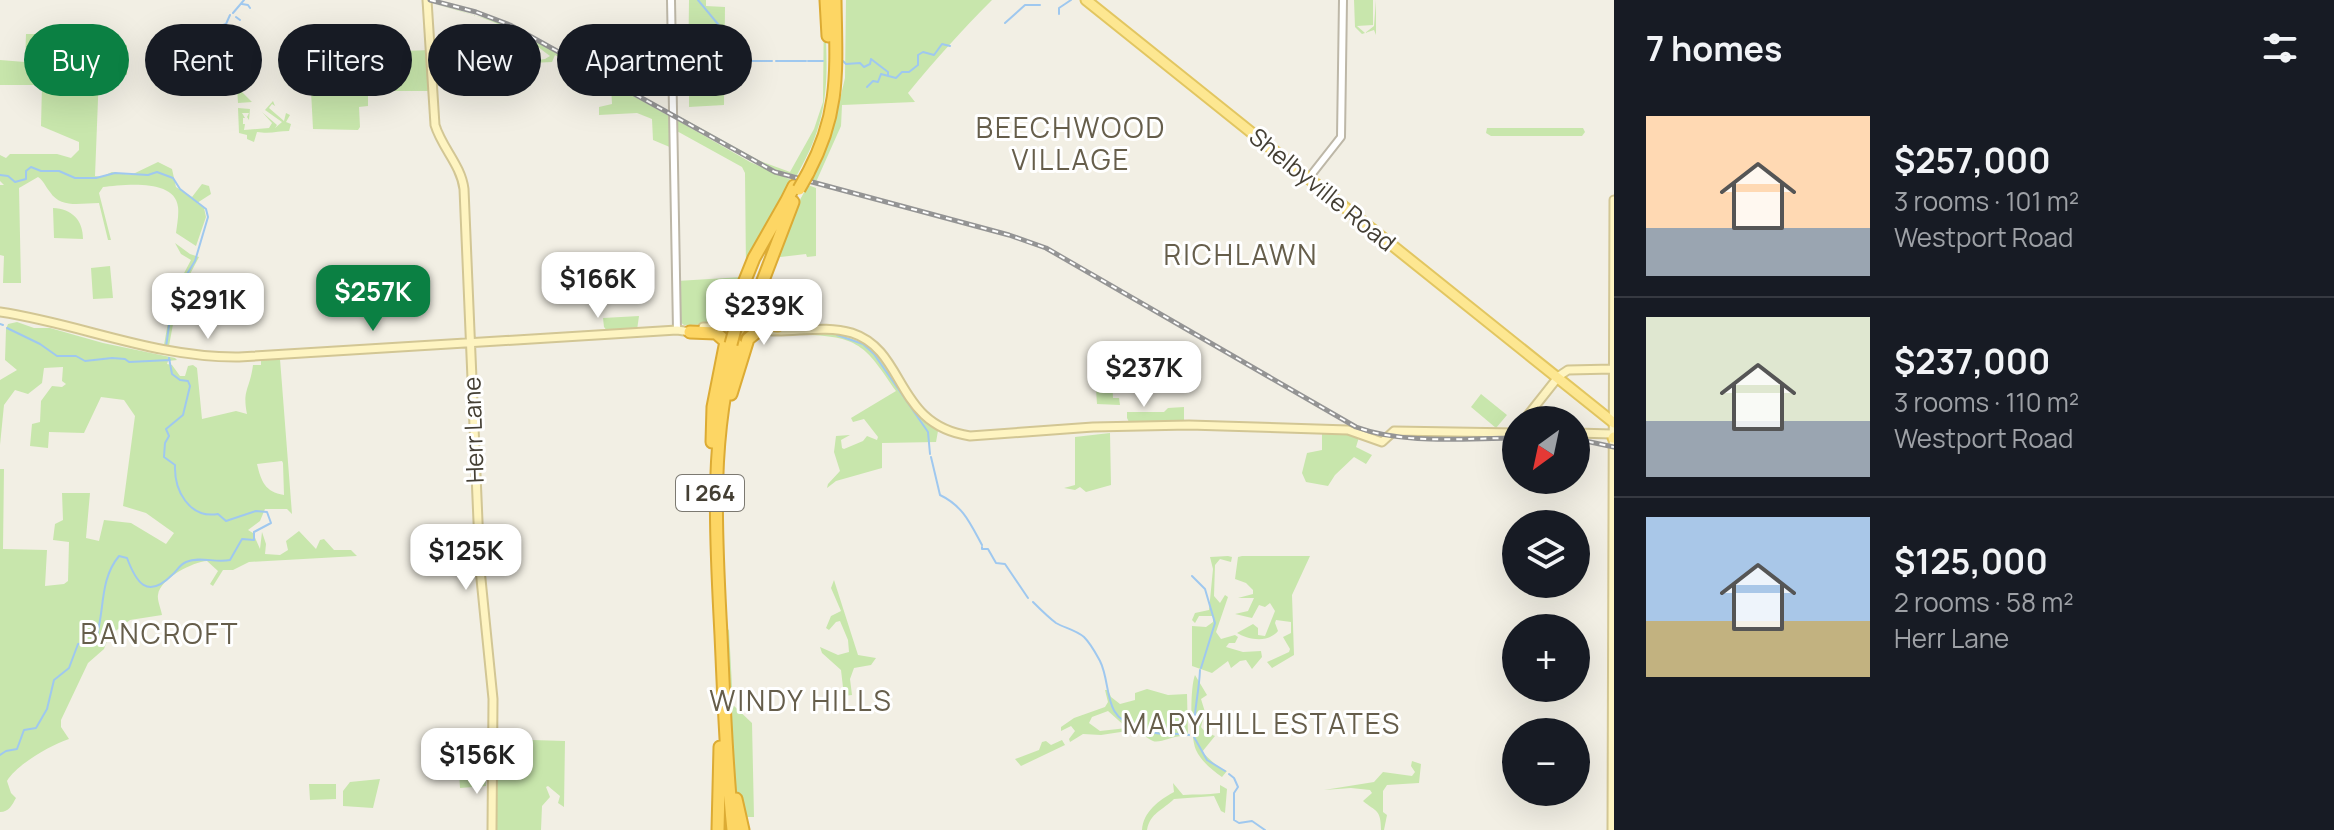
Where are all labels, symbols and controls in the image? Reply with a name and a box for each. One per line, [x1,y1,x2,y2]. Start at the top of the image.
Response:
chip: Buy [24,24,129,96]
chip: Rent [145,24,262,96]
chip: Filters [278,24,412,96]
chip: New [428,24,541,96]
chip: Apartment [557,24,752,96]
text: 7 homes [1646,25,1782,71]
icon: filters [2258,26,2302,70]
district label: BEECHWOOD VILLAGE [976,108,1166,178]
street label: Shelbyville Road [1243,119,1403,258]
text: $257,000 [1894,137,2051,183]
icon: home [1710,148,1806,244]
text: 3 rooms · 101 m² [1894,183,2079,219]
text: Westport Road [1894,219,2073,255]
district label: RICHLAWN [1164,235,1318,273]
pin: $166K [542,252,654,320]
text: $166K [560,260,636,296]
pin: $257K [317,265,429,333]
pin: $291K [152,273,264,341]
text: $257K [334,273,412,309]
pin: $239K [708,279,820,347]
text: $291K [170,281,246,317]
text: $239K [724,287,804,323]
text: $237,000 [1894,338,2050,384]
pin: $237K [1088,341,1200,409]
text: $237K [1105,349,1183,385]
icon: home [1710,349,1806,445]
street label: Herr Lane [454,376,491,484]
text: 3 rooms · 110 m² [1894,384,2079,420]
north arrow [1502,406,1590,494]
map controls [1502,406,1590,806]
text: Westport Road [1894,420,2073,456]
road number: I 264 [676,475,744,511]
button: layers [1502,510,1590,598]
pin: $125K [410,524,522,592]
text: $125K [428,532,504,568]
text: $125,000 [1894,538,2048,584]
icon: home [1710,549,1806,645]
text: 2 rooms · 58 m² [1894,584,2074,620]
district label: BANCROFT [81,614,239,652]
button: + [1502,614,1590,702]
text: Herr Lane [1894,620,2009,656]
district label: WINDY HILLS [709,681,893,719]
district label: MARYHILL ESTATES [1123,704,1401,742]
button: − [1502,718,1590,806]
pin: $156K [421,728,533,796]
text: $156K [439,736,515,772]

